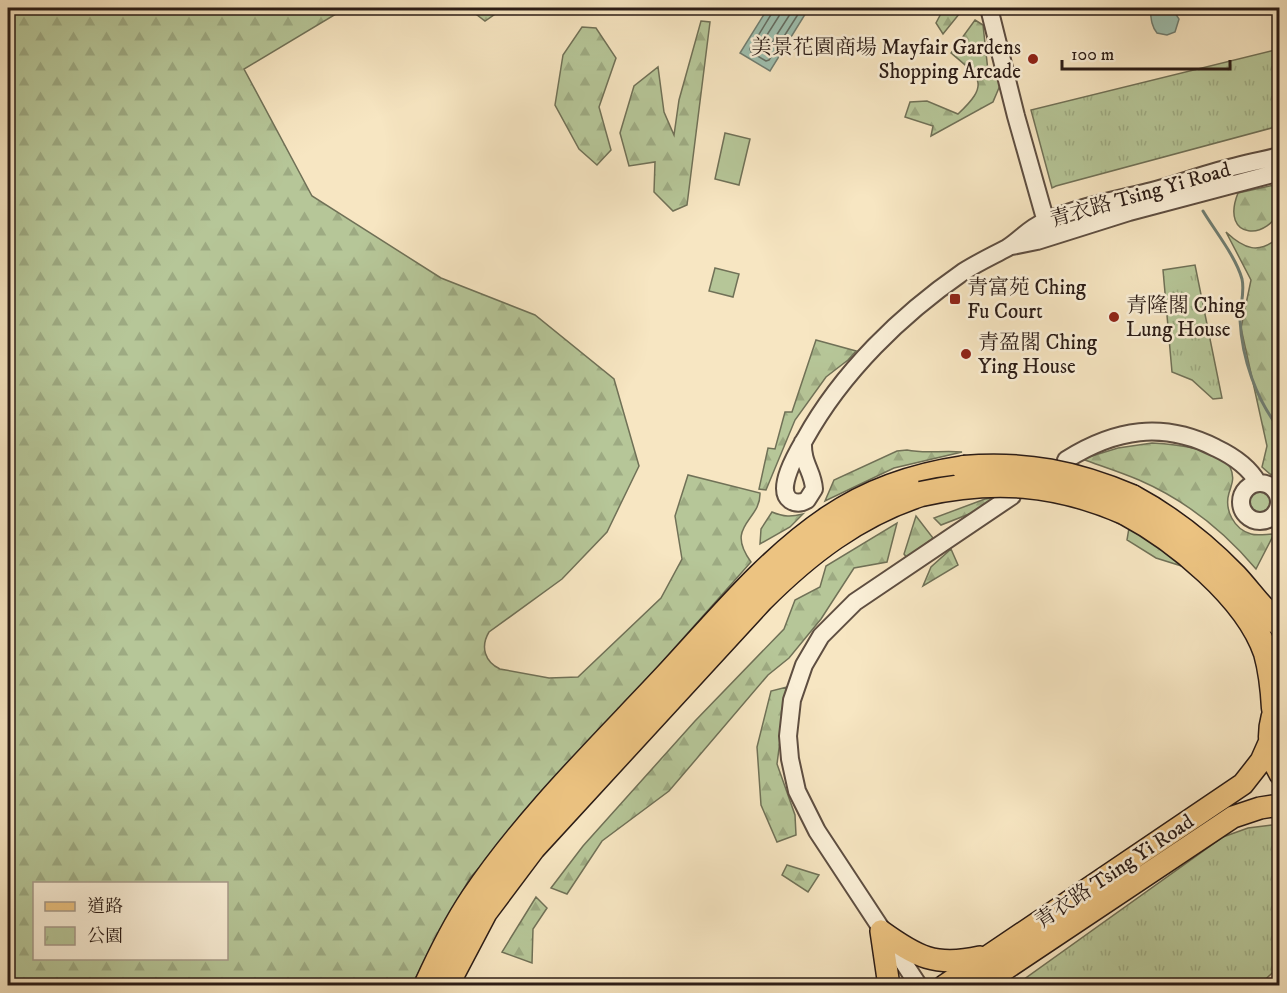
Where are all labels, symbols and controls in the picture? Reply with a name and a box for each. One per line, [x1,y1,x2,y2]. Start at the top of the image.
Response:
scale bar [1062,33,1230,71]
place label: 美景花園商場 Mayfair Gardens Shopping Arcade [751,35,1021,85]
text: 100 m [1071,44,1114,66]
marker: 美景花園商場 Mayfair Gardens Shopping Arcade [1026,52,1040,66]
street label: 青衣路 Tsing Yi Road [1047,157,1234,233]
place label: 青富苑 Ching Fu Court [967,275,1087,325]
marker: 青富苑 Ching Fu Court [948,292,962,306]
place label: 青隆閣 Ching Lung House [1126,293,1246,343]
marker: 青隆閣 Ching Lung House [1107,310,1121,324]
place label: 青盈閣 Ching Ying House [978,330,1098,380]
marker: 青盈閣 Ching Ying House [959,347,973,361]
street label: 青衣路 Tsing Yi Road [1030,809,1200,935]
legend [33,882,228,960]
text: 道路 [87,896,123,918]
text: 公園 [87,926,123,948]

